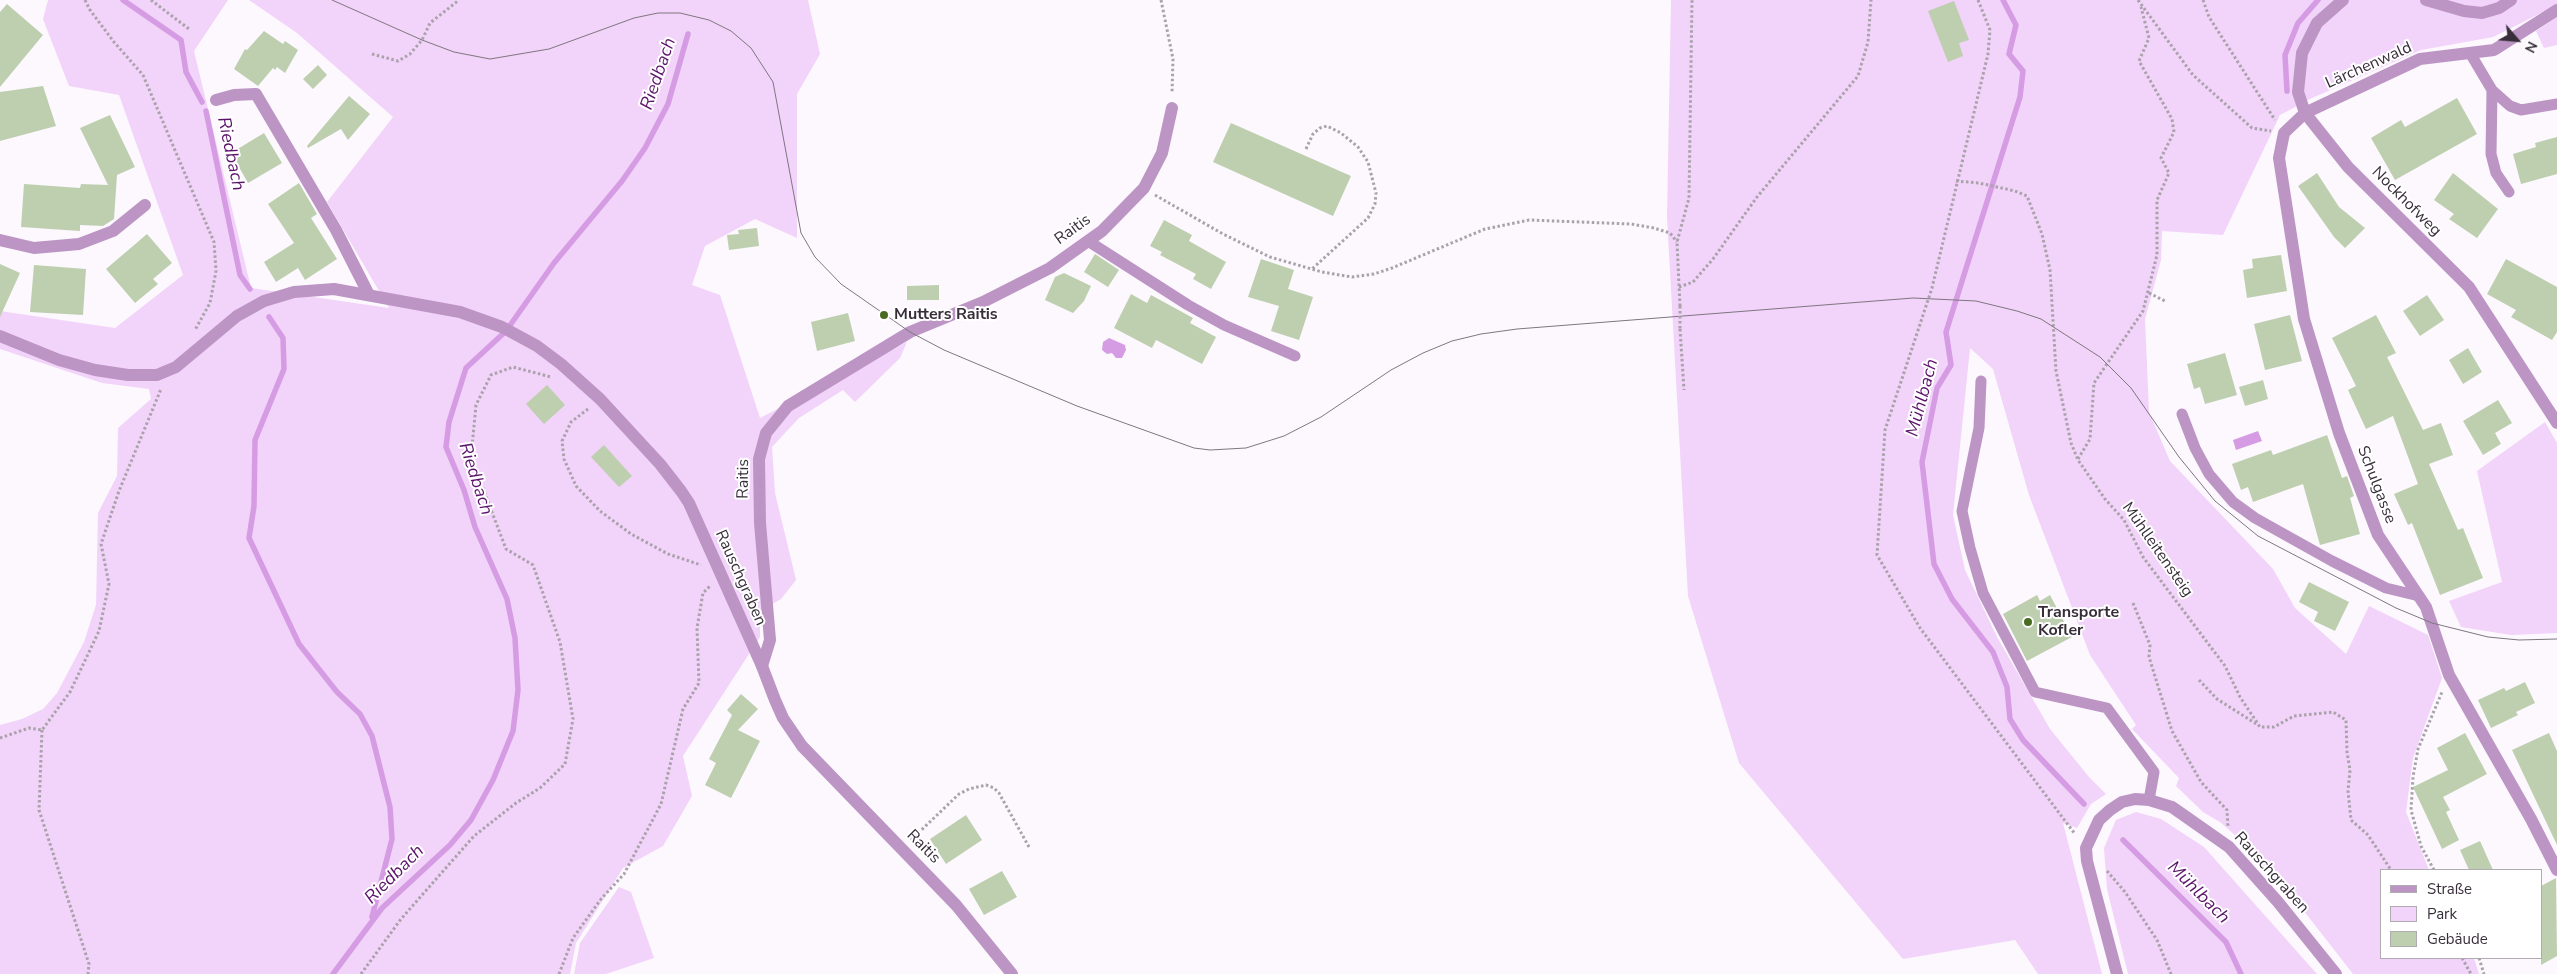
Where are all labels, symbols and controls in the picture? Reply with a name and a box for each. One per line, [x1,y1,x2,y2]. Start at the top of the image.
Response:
north arrow [2492,15,2542,65]
water label: Riedbach [637,35,681,113]
street label: Lärchenwald [2323,38,2415,94]
text: N [2520,38,2542,56]
water label: Riedbach [212,115,248,193]
street label: Nockhofweg [2367,163,2445,241]
street label: Raitis [1051,211,1095,249]
place label: Mutters Raitis [894,305,998,325]
marker: Mutters Raitis [878,309,890,321]
water label: Mühlbach [1902,357,1944,439]
water label: Riedbach [453,440,497,518]
street label: Schulgasse [2352,443,2400,527]
street label: Raitis [734,459,754,499]
street label: Mühlleitensteig [2117,499,2197,601]
street label: Rauschgraben [710,527,770,629]
place label: Transporte Kofler [2038,603,2119,641]
marker: Transporte Kofler [2022,616,2034,628]
street label: Raitis [902,826,944,868]
street label: Rauschgraben [2229,828,2313,918]
water label: Riedbach [361,841,429,909]
water label: Mühlbach [2162,857,2234,929]
legend [2380,869,2542,959]
text: Straße [2427,879,2472,899]
text: Park [2427,904,2457,924]
text: Gebäude [2427,929,2488,949]

